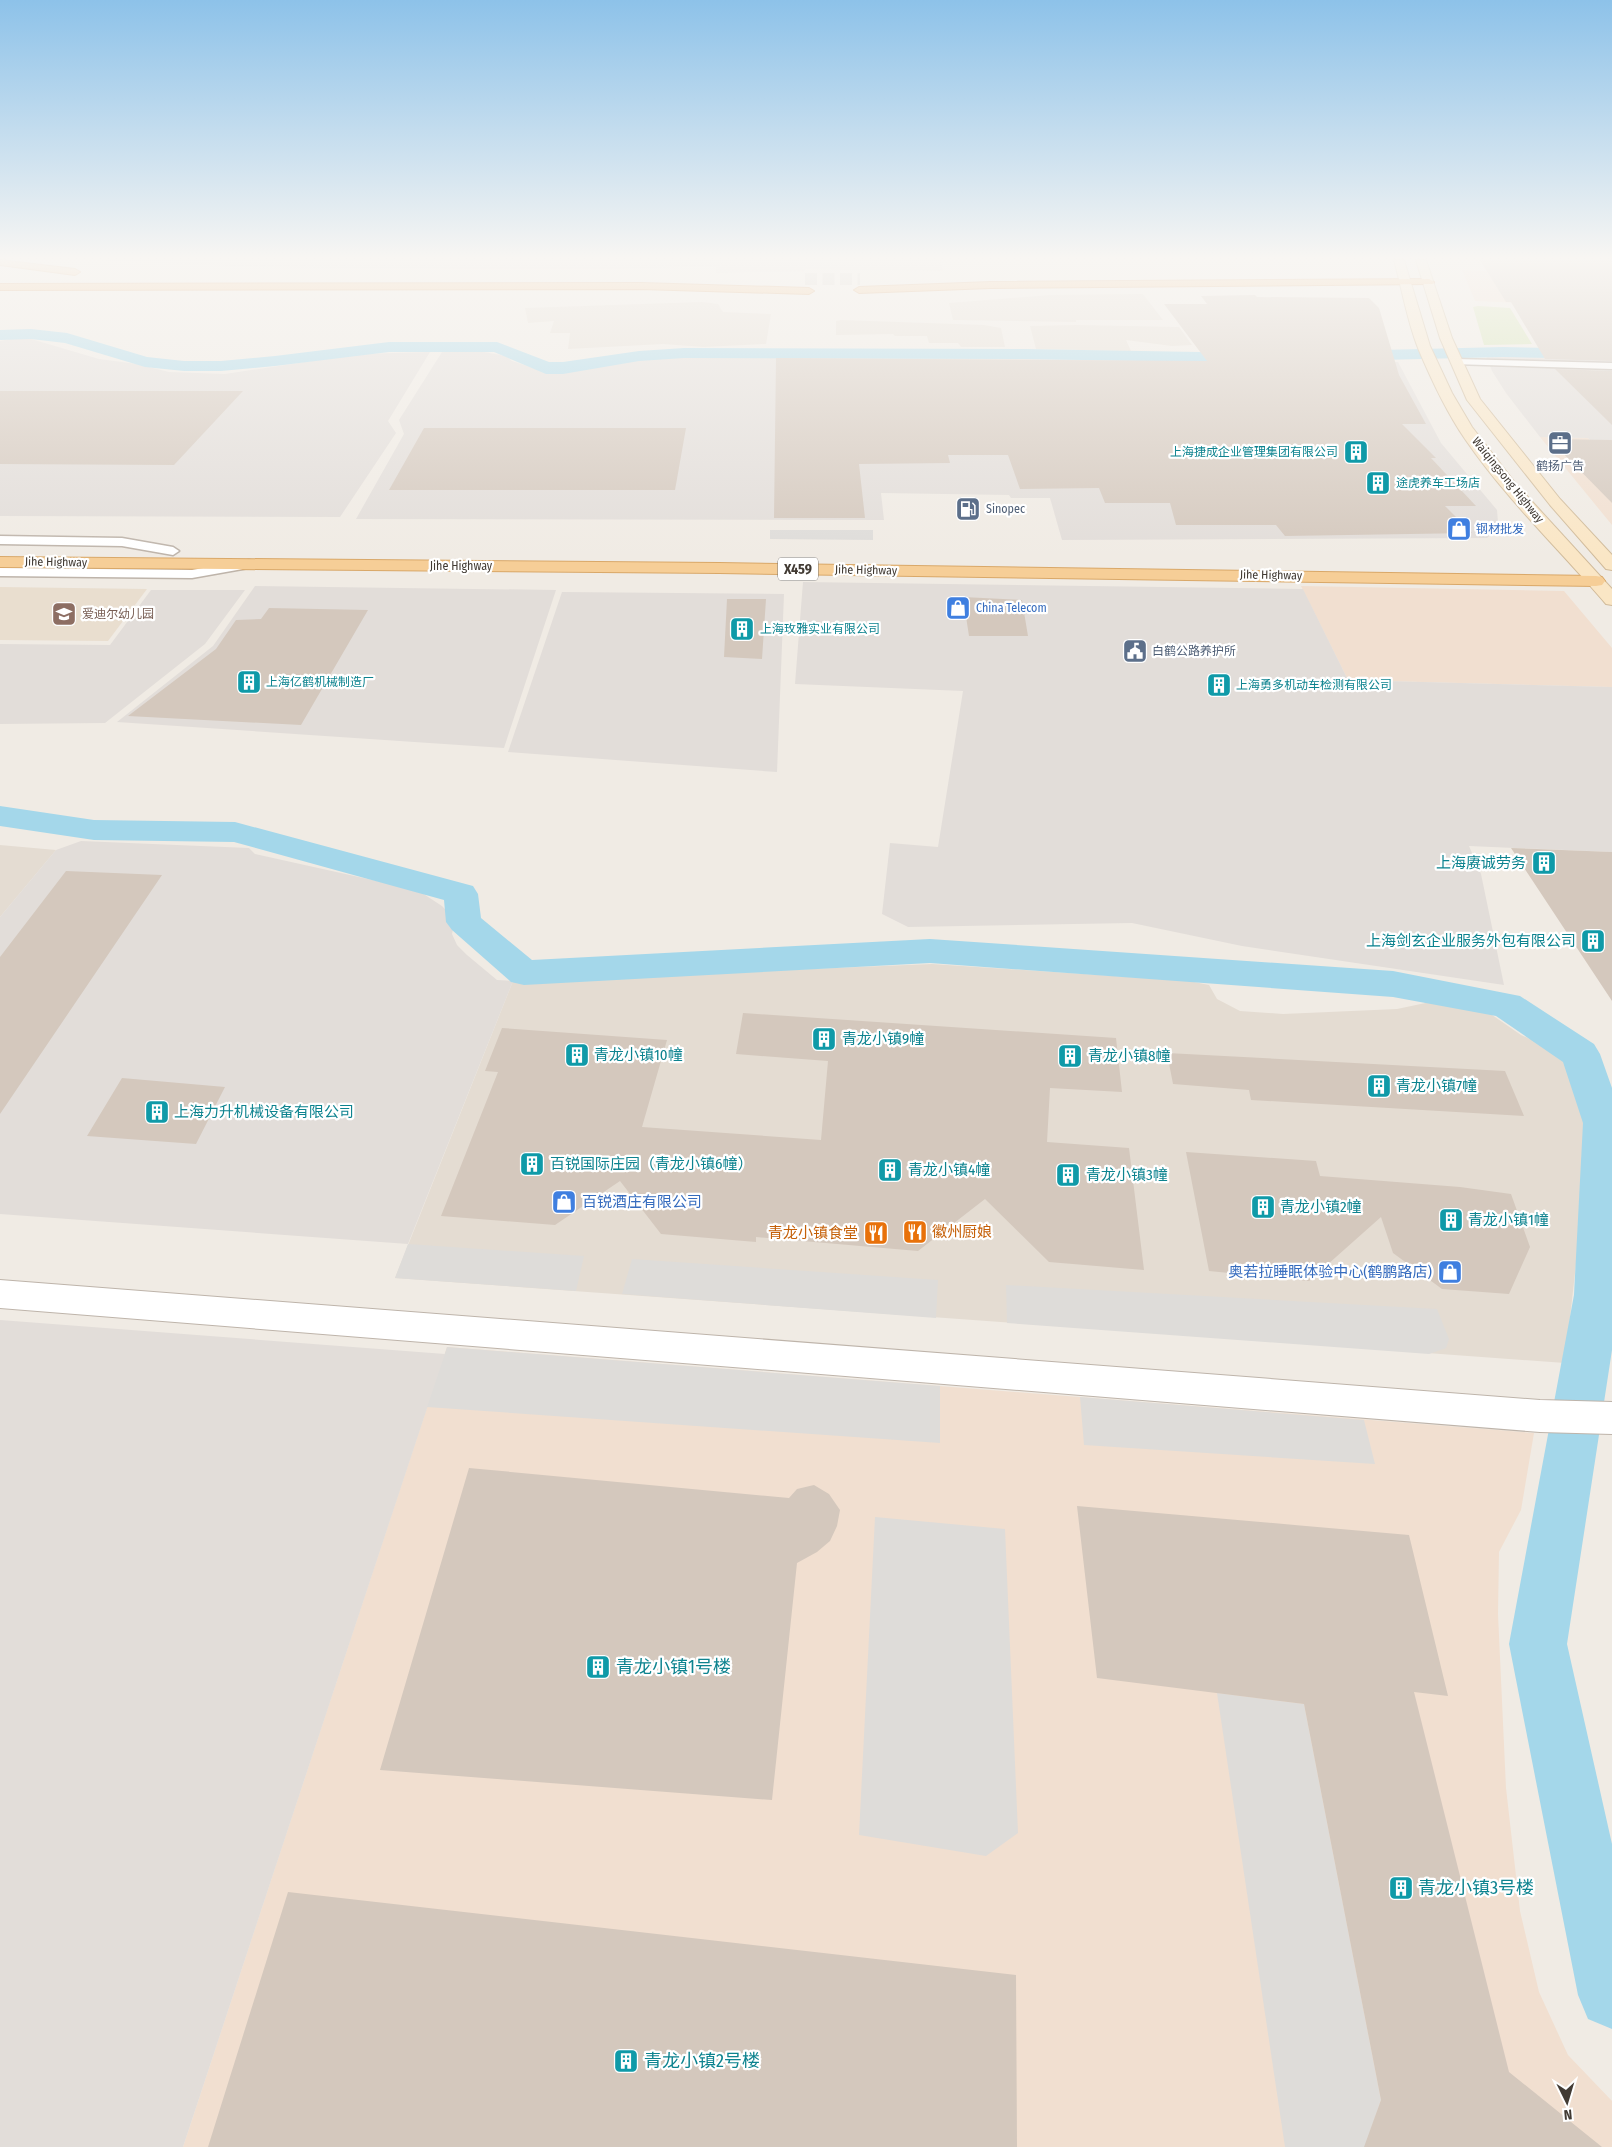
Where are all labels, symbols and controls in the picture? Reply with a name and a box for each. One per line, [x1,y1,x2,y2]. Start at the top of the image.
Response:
office icon: 鹤扬广告 [1547,430,1573,456]
street label: Waiqingsong Highway [1469,434,1547,526]
building icon: 上海捷成企业管理集团有限公司 [1343,439,1369,465]
place label: 上海捷成企业管理集团有限公司 [1170,445,1338,459]
place label: 鹤扬广告 [1536,459,1584,473]
building icon: 途虎养车工场店 [1365,470,1391,496]
place label: 途虎养车工场店 [1396,476,1480,490]
fuel station icon: Sinopec [955,496,981,522]
place label: Sinopec [986,502,1025,516]
shop icon: 钢材批发 [1446,516,1472,542]
place label: 钢材批发 [1476,522,1524,536]
street label: Jihe Highway [25,554,88,570]
road number: X459 [778,558,818,580]
street label: Jihe Highway [430,559,493,573]
street label: Jihe Highway [835,562,898,578]
street label: Jihe Highway [1240,567,1303,583]
shop icon: China Telecom [945,595,971,621]
school or university icon: 爱迪尔幼儿园 [51,601,77,627]
place label: China Telecom [976,601,1047,615]
place label: 爱迪尔幼儿园 [82,607,154,621]
building icon: 上海玫雅实业有限公司 [729,616,755,642]
place label: 上海玫雅实业有限公司 [760,622,880,636]
public building icon: 白鹤公路养护所 [1122,638,1148,664]
place label: 白鹤公路养护所 [1152,644,1236,658]
building icon: 上海亿鹤机械制造厂 [236,669,262,695]
building icon: 上海勇多机动车检测有限公司 [1206,672,1232,698]
place label: 上海亿鹤机械制造厂 [266,675,374,689]
place label: 上海勇多机动车检测有限公司 [1236,678,1392,692]
building icon: 上海赓诚劳务 [1531,850,1557,876]
place label: 上海赓诚劳务 [1436,854,1526,872]
building icon: 上海剑玄企业服务外包有限公司 [1580,928,1606,954]
place label: 上海剑玄企业服务外包有限公司 [1366,932,1576,950]
building icon: 青龙小镇9幢 [811,1026,837,1052]
place label: 青龙小镇9幢 [842,1030,924,1048]
building icon: 青龙小镇10幢 [564,1042,590,1068]
building icon: 青龙小镇8幢 [1057,1043,1083,1069]
place label: 青龙小镇10幢 [594,1046,683,1064]
place label: 青龙小镇8幢 [1088,1047,1171,1065]
building icon: 青龙小镇7幢 [1366,1073,1392,1099]
place label: 青龙小镇7幢 [1396,1077,1477,1095]
building icon: 上海力升机械设备有限公司 [144,1099,170,1125]
place label: 上海力升机械设备有限公司 [174,1103,354,1121]
building icon: 百锐国际庄园（青龙小镇6幢） [519,1151,545,1177]
place label: 百锐国际庄园（青龙小镇6幢） [550,1155,752,1173]
building icon: 青龙小镇4幢 [877,1157,903,1183]
place label: 青龙小镇4幢 [908,1161,990,1179]
building icon: 青龙小镇3幢 [1055,1162,1081,1188]
place label: 青龙小镇3幢 [1086,1166,1168,1184]
shop icon: 百锐酒庄有限公司 [551,1189,577,1215]
place label: 百锐酒庄有限公司 [582,1193,702,1211]
building icon: 青龙小镇2幢 [1250,1194,1276,1220]
place label: 青龙小镇2幢 [1280,1198,1362,1216]
building icon: 青龙小镇1幢 [1438,1207,1464,1233]
place label: 青龙小镇1幢 [1468,1211,1549,1229]
restaurant icon: 徽州厨娘 [902,1219,928,1245]
restaurant icon: 青龙小镇食堂 [863,1220,889,1246]
place label: 徽州厨娘 [932,1223,992,1241]
place label: 青龙小镇食堂 [768,1224,858,1242]
shop icon: 奥若拉睡眠体验中心(鹤鹏路店) [1437,1259,1463,1285]
place label: 奥若拉睡眠体验中心(鹤鹏路店) [1228,1263,1432,1281]
building icon: 青龙小镇1号楼 [585,1654,611,1680]
place label: 青龙小镇1号楼 [616,1656,731,1678]
building icon: 青龙小镇3号楼 [1388,1875,1414,1901]
place label: 青龙小镇3号楼 [1418,1877,1534,1899]
building icon: 青龙小镇2号楼 [613,2048,639,2074]
place label: 青龙小镇2号楼 [644,2050,760,2072]
north arrow [1542,2077,1592,2127]
text: N [1563,2106,1573,2123]

